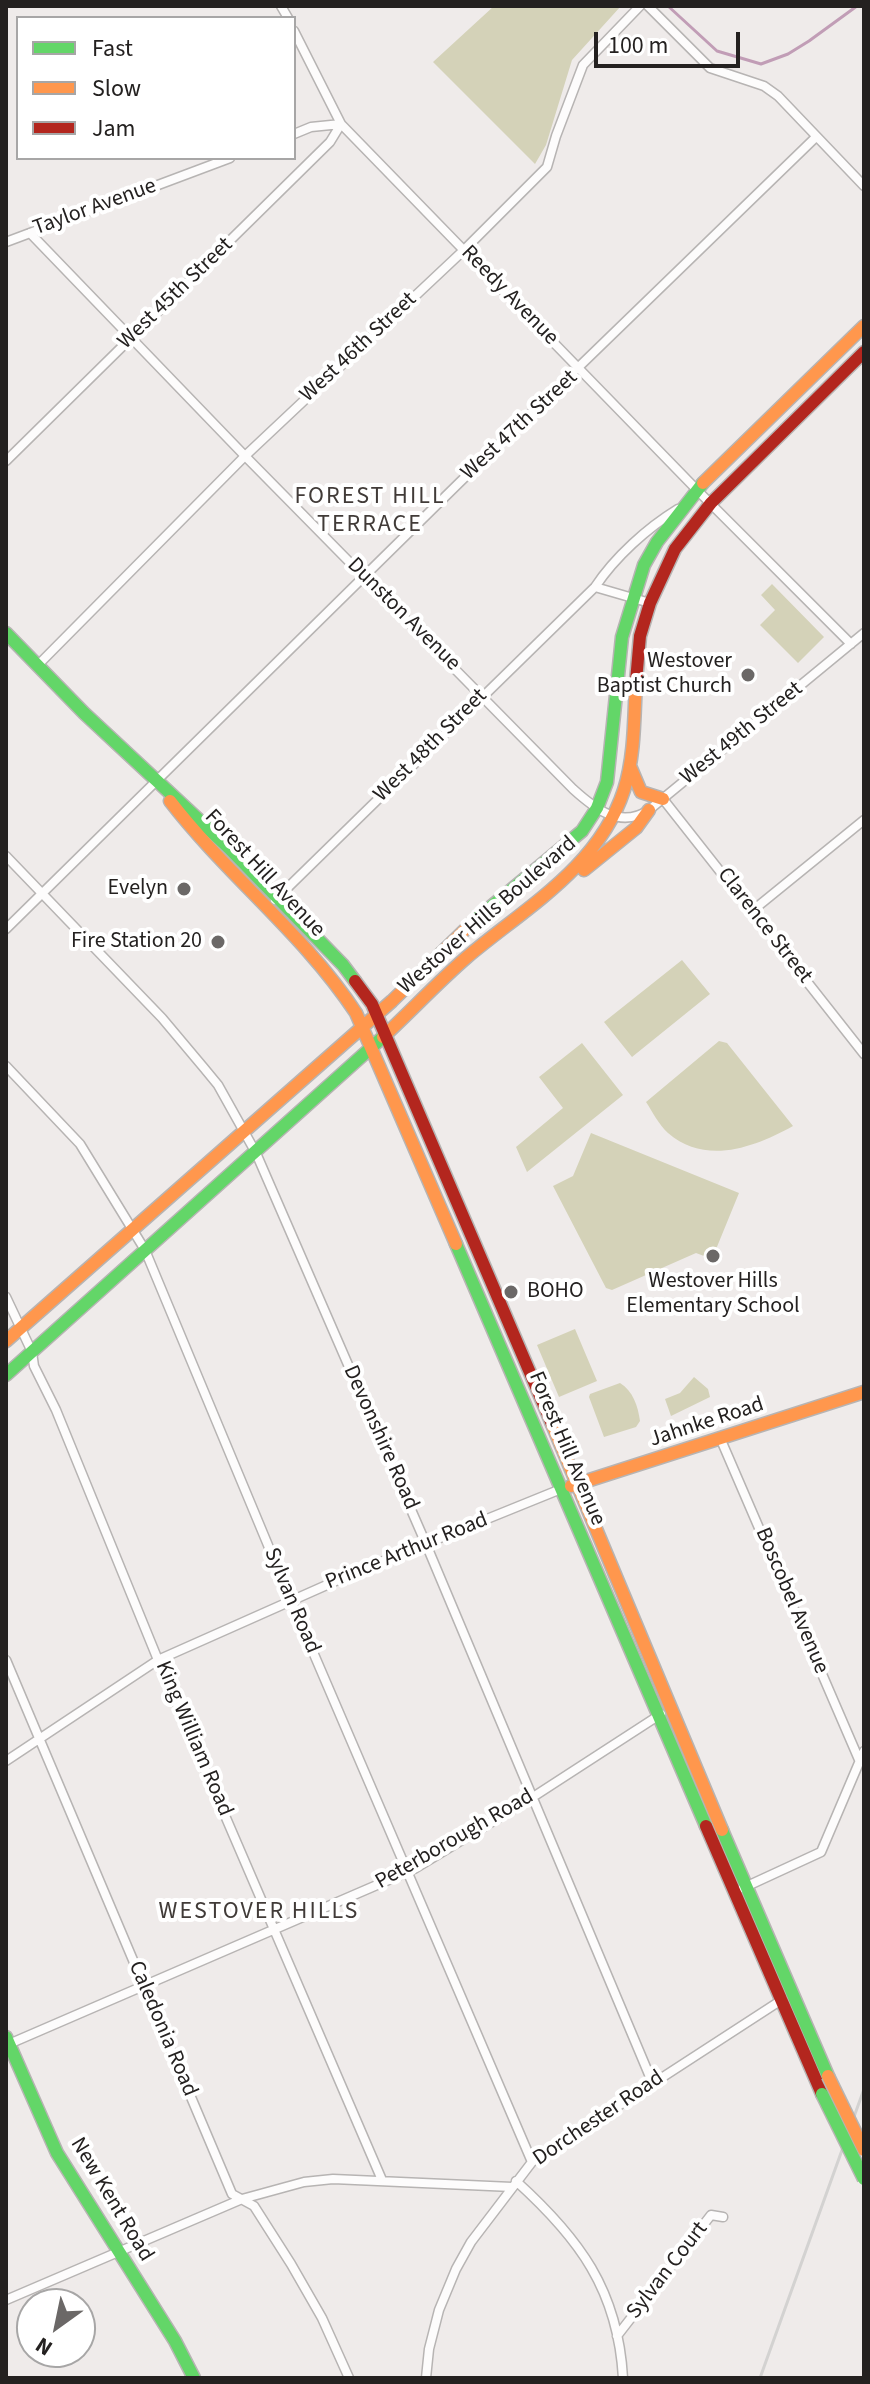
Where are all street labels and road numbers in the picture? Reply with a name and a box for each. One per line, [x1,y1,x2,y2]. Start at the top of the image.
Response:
street label: Taylor Avenue [30,174,160,242]
street label: West 45th Street [113,233,239,355]
street label: Reedy Avenue [455,241,563,351]
street label: West 46th Street [295,287,423,409]
street label: West 47th Street [456,365,584,487]
street label: Dunston Avenue [341,553,465,677]
street label: West 49th Street [676,677,808,791]
street label: West 48th Street [369,684,493,808]
street label: Forest Hill Avenue [198,805,330,943]
street label: Westover Hills Boulevard [393,831,583,1001]
street label: Clarence Street [711,863,817,989]
street label: Devonshire Road [336,1362,424,1514]
street label: Forest Hill Avenue [522,1368,610,1530]
street label: Jahnke Road [647,1392,767,1454]
street label: Prince Arthur Road [322,1507,492,1597]
street label: Boscobel Avenue [748,1524,834,1678]
street label: Sylvan Road [257,1544,325,1658]
street label: King William Road [148,1657,238,1821]
street label: Peterborough Road [371,1784,539,1896]
street label: Caledonia Road [122,1957,202,2101]
street label: Dorchester Road [529,2066,669,2172]
street label: New Kent Road [64,2133,158,2267]
street label: Sylvan Court [622,2217,714,2325]

